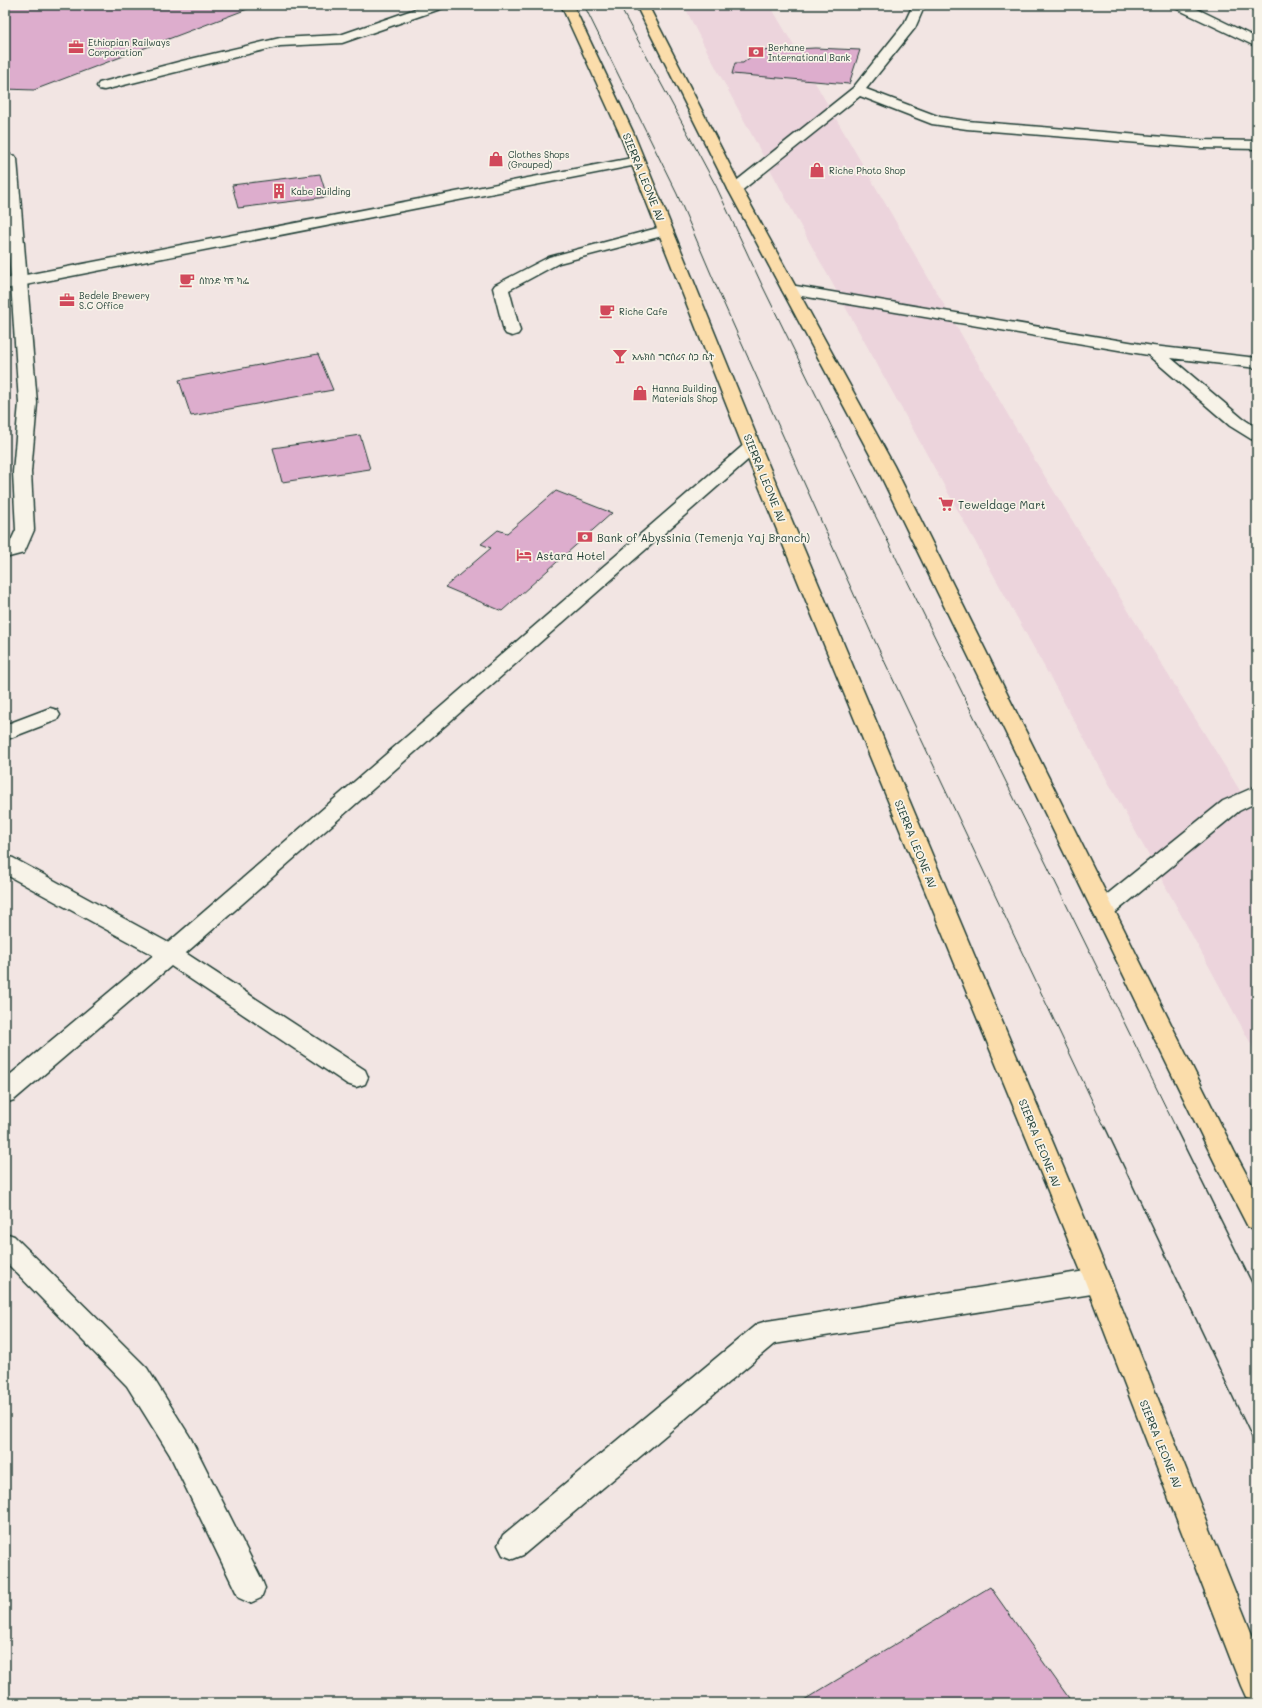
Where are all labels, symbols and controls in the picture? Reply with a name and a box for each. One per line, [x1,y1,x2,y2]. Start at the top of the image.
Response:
place label: Ethiopian Railways Corporation [88,37,170,58]
office icon: Ethiopian Railways Corporation [67,38,85,56]
place label: Berhane International Bank [768,42,851,63]
bank icon: Berhane International Bank [747,43,765,61]
street label: SIERRA LEONE AV [619,130,669,224]
place label: Clothes Shops (Grouped) [508,149,569,170]
shop icon: Clothes Shops (Grouped) [487,150,505,168]
shop icon: Riche Photo Shop [808,161,826,179]
place label: Riche Photo Shop [829,165,906,176]
building icon: Kabe Building [270,182,288,200]
place label: Kabe Building [291,186,350,197]
cafe icon: ሰከንድ ካፕ ካፌ [178,271,196,289]
place label: ሰከንድ ካፕ ካፌ [199,275,249,286]
place label: Bedele Brewery S.C Office [79,290,150,311]
office icon: Bedele Brewery S.C Office [58,291,76,309]
cafe icon: Riche Cafe [598,302,616,320]
place label: Riche Cafe [619,306,667,317]
bar icon: አሌክስ ግሮሰሪና ስጋ ቤት [611,347,629,365]
place label: አሌክስ ግሮሰሪና ስጋ ቤት [632,351,715,362]
place label: Hanna Building Materials Shop [652,383,718,404]
shop icon: Hanna Building Materials Shop [631,384,649,402]
street label: SIERRA LEONE AV [740,431,790,525]
supermarket icon: Teweldage Mart [937,495,955,513]
place label: Teweldage Mart [958,497,1046,512]
bank icon: Bank of Abyssinia (Temenja Yaj Branch) [576,528,594,546]
place label: Bank of Abyssinia (Temenja Yaj Branch) [597,530,810,545]
hotel icon: Astara Hotel [515,546,533,564]
place label: Astara Hotel [536,548,605,563]
street label: SIERRA LEONE AV [891,797,941,891]
street label: SIERRA LEONE AV [1015,1096,1065,1190]
street label: SIERRA LEONE AV [1136,1397,1186,1491]

